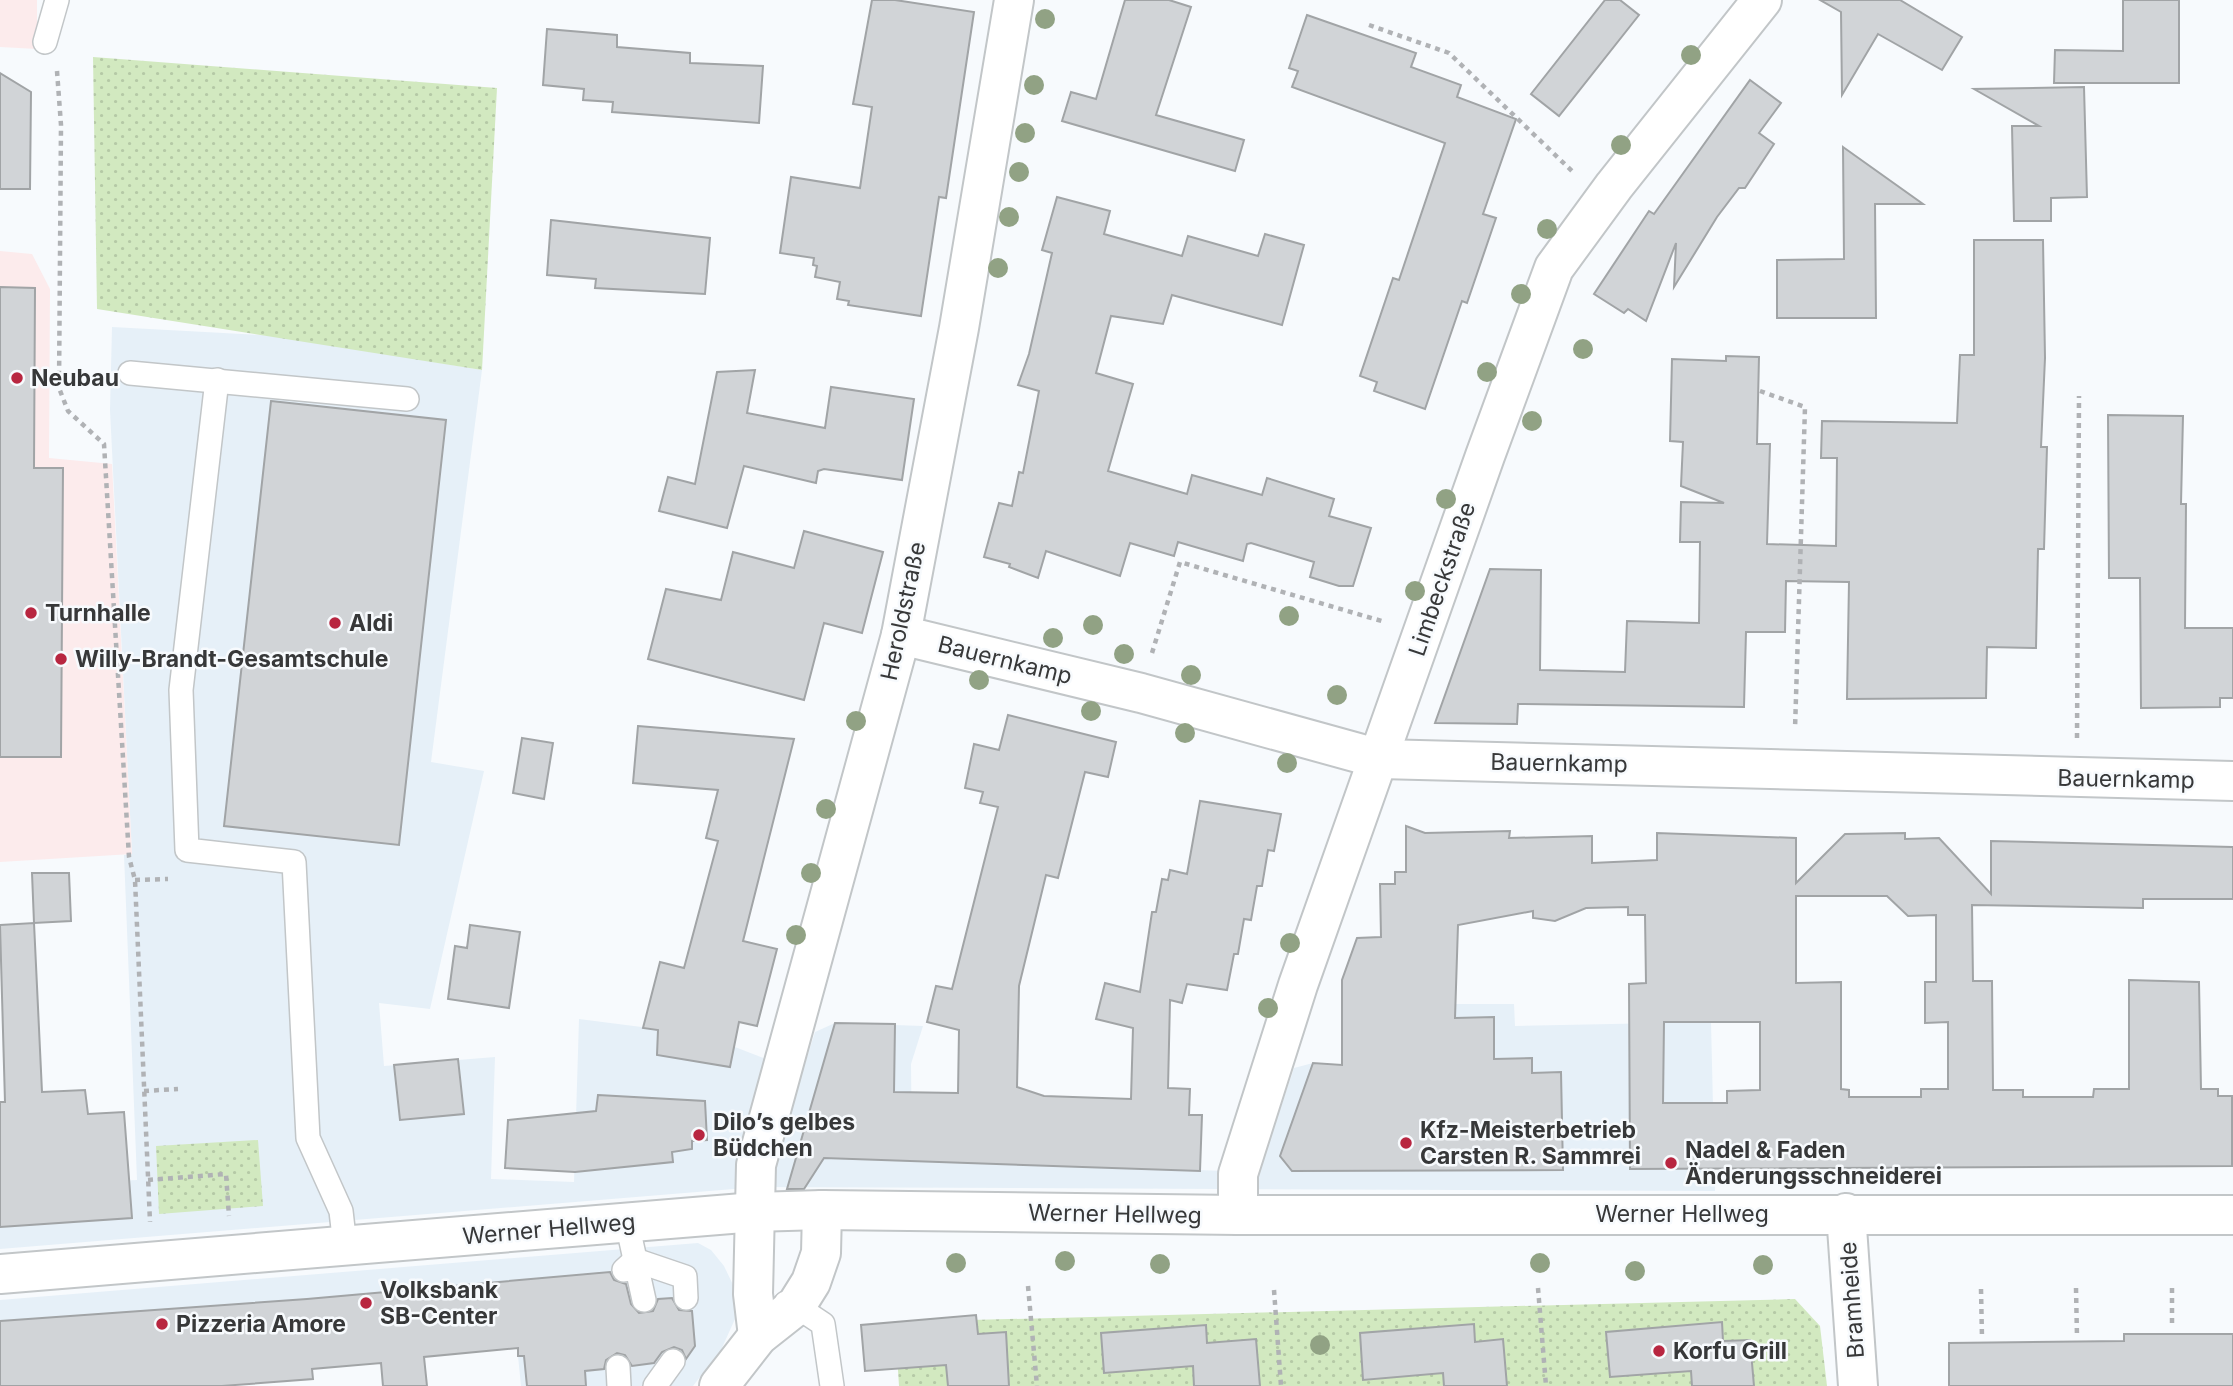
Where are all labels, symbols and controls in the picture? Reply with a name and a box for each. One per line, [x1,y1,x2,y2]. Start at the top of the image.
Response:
place label: Neubau [31,364,119,392]
marker: Neubau [9,370,25,386]
street label: Limbeckstraße [1403,498,1481,660]
street label: Heroldstraße [875,539,931,683]
place label: Turnhalle [45,599,151,627]
marker: Turnhalle [23,605,39,621]
place label: Aldi [349,609,393,637]
marker: Aldi [327,615,343,631]
street label: Bauernkamp [935,630,1075,690]
place label: Willy-Brandt-Gesamtschule [75,645,389,673]
marker: Willy-Brandt-Gesamtschule [53,651,69,667]
street label: Bauernkamp [1490,748,1628,778]
street label: Bauernkamp [2057,764,2195,794]
place label: Diloʼs gelbes Büdchen [713,1108,855,1162]
place label: Kfz-Meisterbetrieb Carsten R. Sammrei [1420,1116,1641,1170]
marker: Diloʼs gelbes Büdchen [691,1127,707,1143]
marker: Kfz-Meisterbetrieb Carsten R. Sammrei [1398,1135,1414,1151]
place label: Nadel & Faden Änderungsschneiderei [1685,1136,1942,1190]
marker: Nadel & Faden Änderungsschneiderei [1663,1155,1679,1171]
street label: Werner Hellweg [1028,1198,1202,1230]
street label: Werner Hellweg [1595,1200,1769,1228]
street label: Werner Hellweg [461,1207,637,1251]
street label: Bramheide [1834,1241,1870,1359]
place label: Volksbank SB-Center [380,1276,499,1330]
marker: Volksbank SB-Center [358,1295,374,1311]
place label: Pizzeria Amore [176,1310,346,1338]
marker: Pizzeria Amore [154,1316,170,1332]
place label: Korfu Grill [1673,1337,1787,1365]
marker: Korfu Grill [1651,1343,1667,1359]

